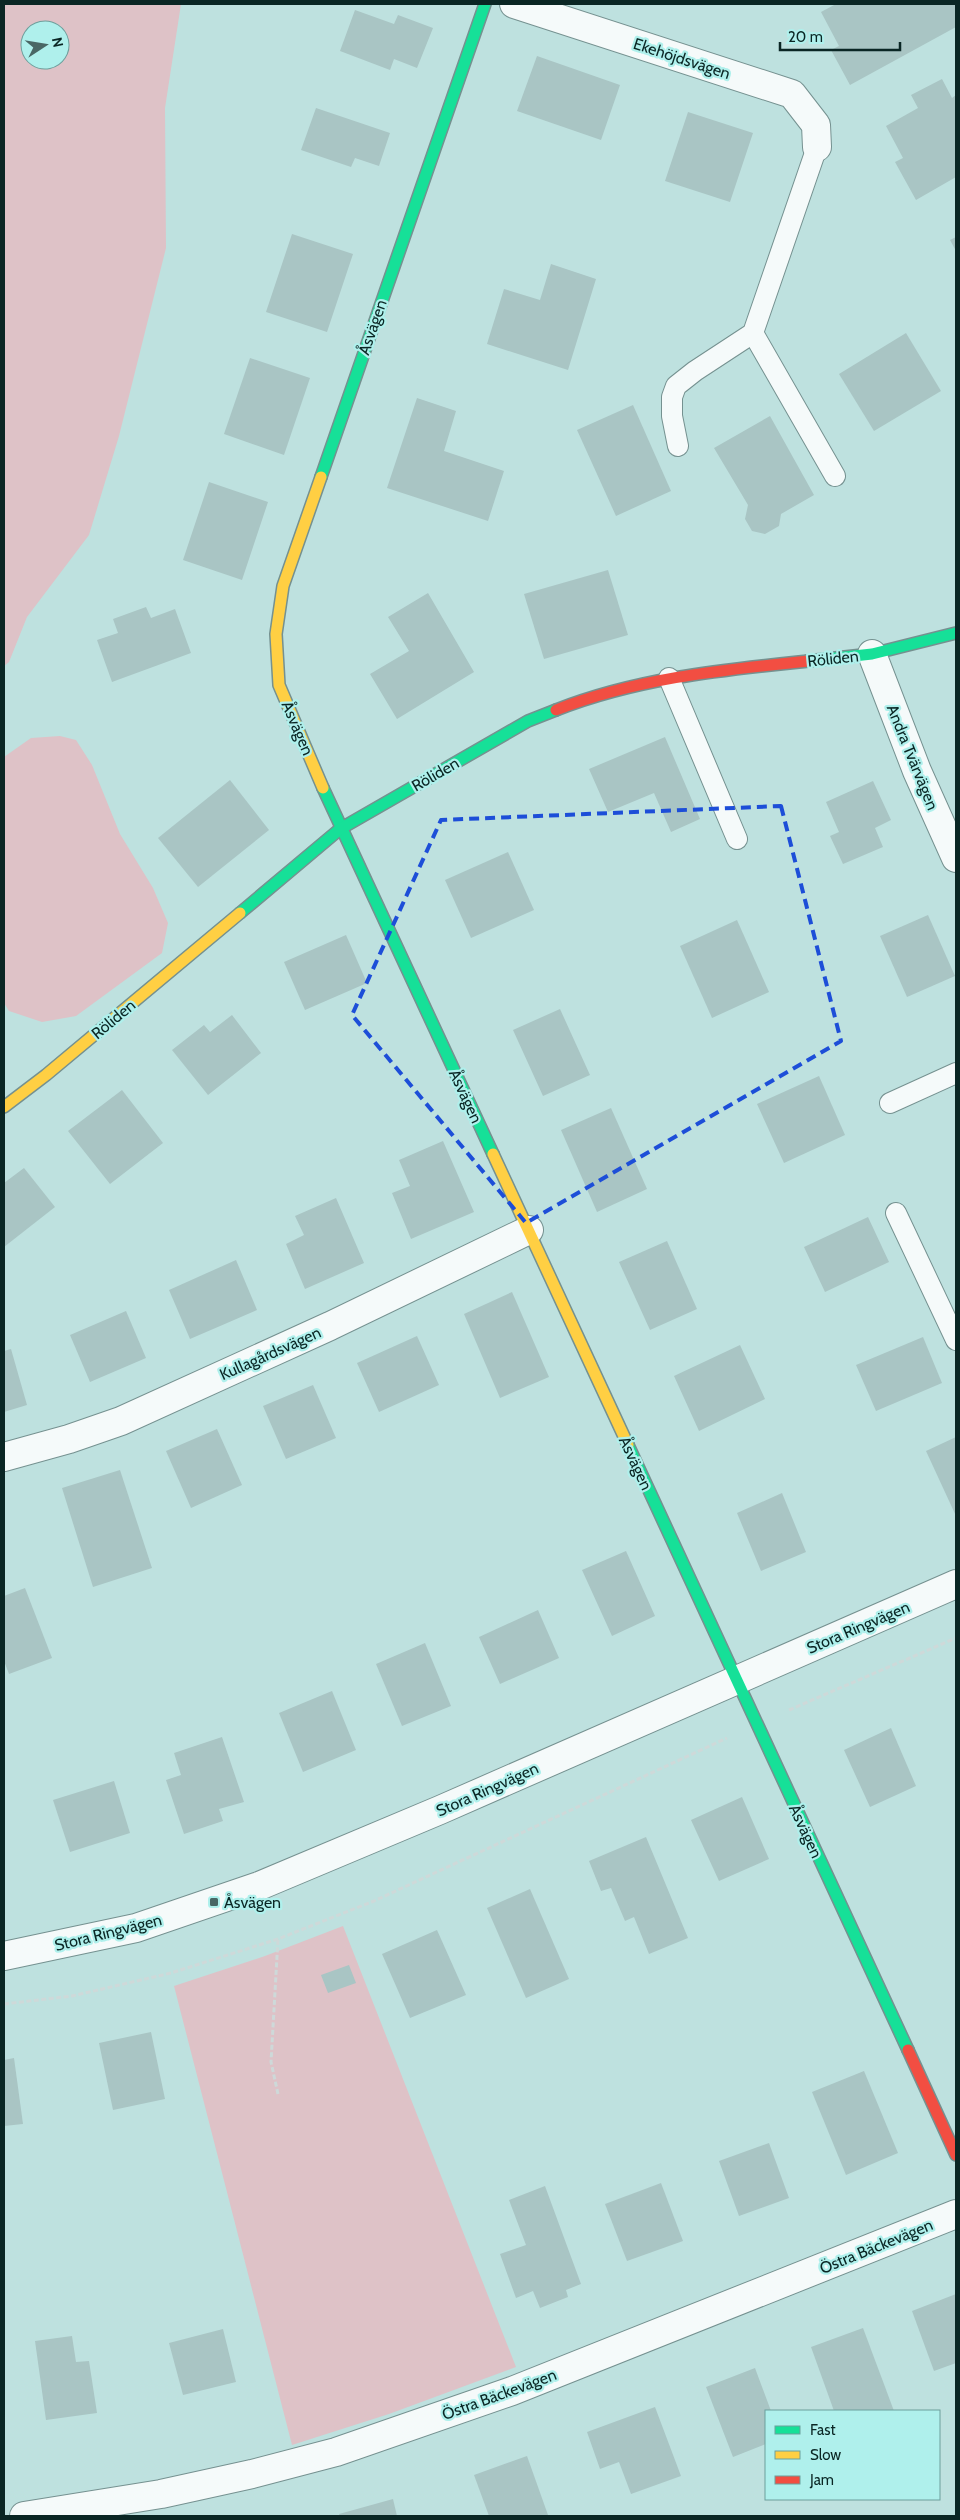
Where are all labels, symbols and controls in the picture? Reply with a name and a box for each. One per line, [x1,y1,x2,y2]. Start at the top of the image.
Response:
north arrow [20,20,70,70]
scale bar [780,20,900,52]
text: 20 m [788,28,823,46]
street label: Ekehöjdsvägen [631,34,733,83]
text: N [48,36,68,49]
street label: Åsvägen [354,297,391,357]
street label: Röliden [807,646,860,671]
street label: Åsvägen [278,698,317,758]
street label: Andra Tvärvägen [883,702,942,813]
street label: Röliden [408,753,462,795]
street label: Röliden [88,996,139,1043]
street label: Åsvägen [445,1066,486,1126]
street label: Kullagårdsvägen [217,1323,324,1384]
street label: Åsvägen [615,1433,656,1493]
street label: Stora Ringvägen [804,1597,913,1658]
street label: Stora Ringvägen [433,1758,541,1820]
street label: Åsvägen [785,1801,826,1861]
place label: Åsvägen [224,1893,281,1912]
marker: Åsvägen [208,1896,220,1908]
street label: Stora Ringvägen [53,1910,164,1955]
street label: Östra Bäckevägen [817,2215,936,2278]
street label: Östra Bäckevägen [439,2365,559,2424]
legend [765,2410,940,2500]
text: Fast [810,2421,835,2439]
text: Slow [810,2446,841,2464]
text: Jam [809,2471,834,2489]

